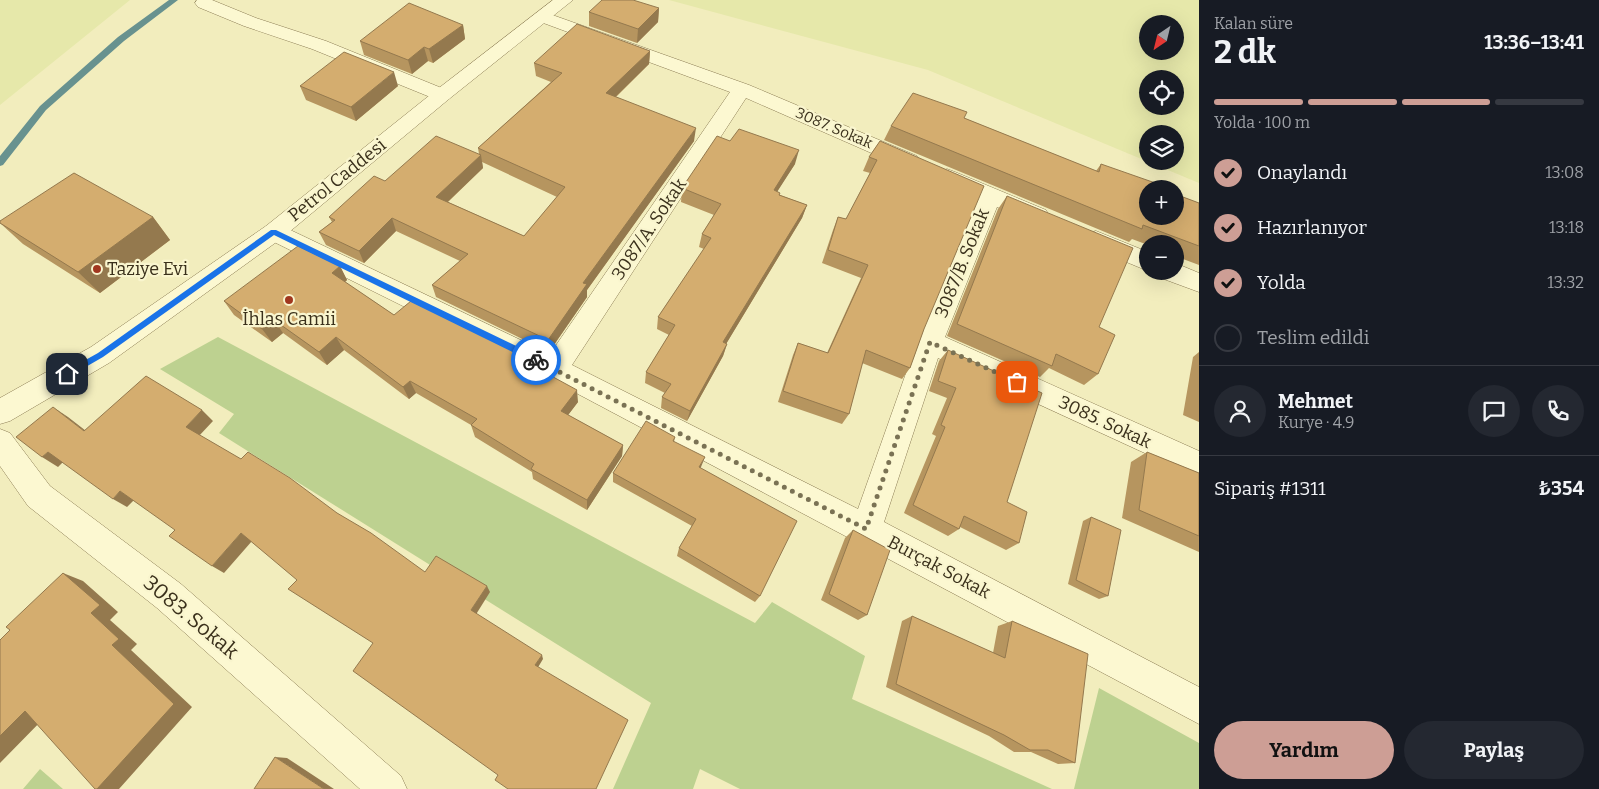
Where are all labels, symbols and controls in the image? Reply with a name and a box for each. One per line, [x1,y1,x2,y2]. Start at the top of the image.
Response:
text: Kalan süre [1214,14,1293,33]
north arrow [1139,15,1184,60]
map controls [1139,15,1184,280]
text: 13:36–13:41 [1484,31,1584,54]
text: 2 dk [1214,33,1276,71]
button: locate [1139,70,1184,115]
street label: 3087. Sokak [793,104,876,152]
text: Yolda · 100 m [1214,113,1310,132]
button: layers [1139,125,1184,170]
street label: Petrol Caddesi [284,134,390,226]
icon: check [1214,159,1242,187]
text: Onaylandı [1257,161,1347,184]
text: 13:08 [1545,163,1584,182]
street label: 3087/A. Sokak [607,173,691,284]
button: + [1139,180,1184,225]
street label: 3087/B. Sokak [930,204,994,321]
icon: check [1214,214,1242,242]
text: Hazırlanıyor [1257,216,1367,239]
text: 13:18 [1549,218,1584,237]
button: − [1139,235,1184,280]
place label: Taziye Evi [107,258,188,280]
marker: Taziye Evi [91,263,103,275]
icon: check [1214,269,1242,297]
text: Yolda [1257,271,1306,294]
text: 13:32 [1547,273,1584,292]
marker: İhlas Camii [283,294,295,306]
place label: İhlas Camii [242,308,336,330]
text: Teslim edildi [1257,326,1369,349]
courier [511,335,561,385]
icon: bike [522,346,550,374]
pin [46,353,88,395]
icon: home [53,360,81,388]
pin [996,361,1038,403]
icon: bag [1003,368,1031,396]
button: person [1214,385,1266,437]
button: chat [1468,385,1520,437]
button: phone [1532,385,1584,437]
text: Mehmet [1278,390,1353,413]
street label: 3085. Sokak [1055,391,1156,453]
text: Kurye · 4.9 [1278,413,1354,432]
text: Sipariş #1311 [1214,477,1326,500]
text: ₺354 [1538,477,1584,500]
street label: Burçak Sokak [884,531,995,604]
street label: 3083. Sokak [138,570,244,664]
button: Yardım [1214,721,1394,779]
button: Paylaş [1404,721,1584,779]

